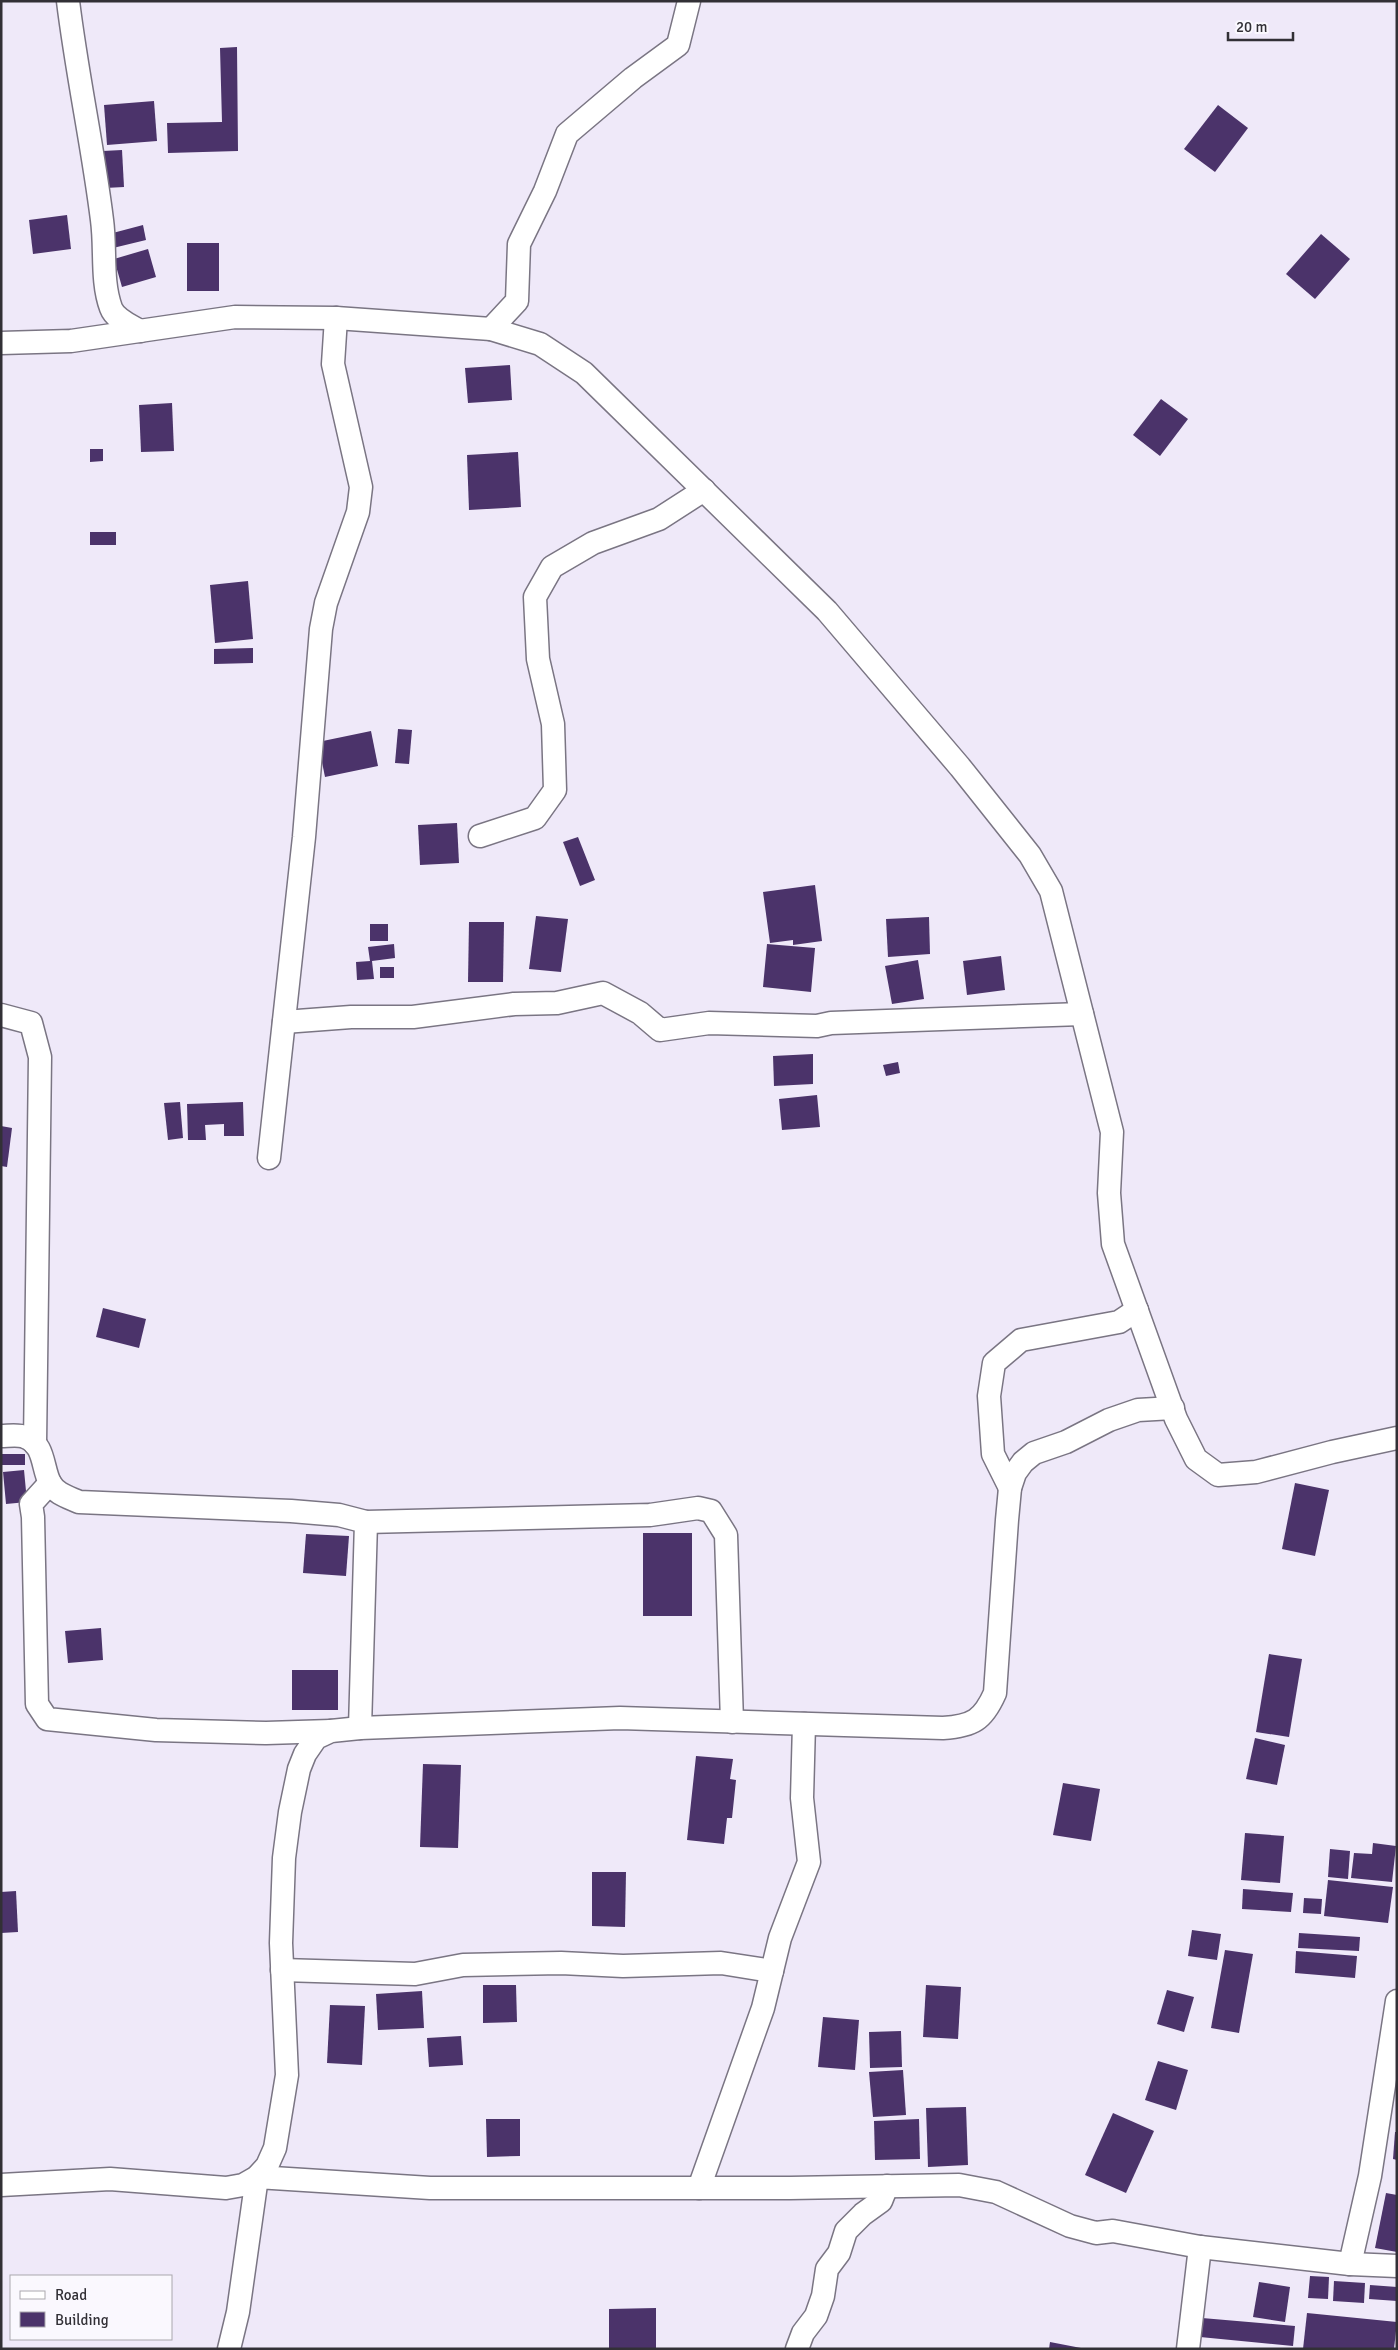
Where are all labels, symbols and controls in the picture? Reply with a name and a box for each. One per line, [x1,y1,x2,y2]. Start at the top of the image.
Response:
scale bar [1228,10,1293,42]
text: 20 m [1236,18,1267,36]
legend [10,2275,172,2340]
text: Road [55,2286,87,2304]
text: Building [55,2311,109,2329]

